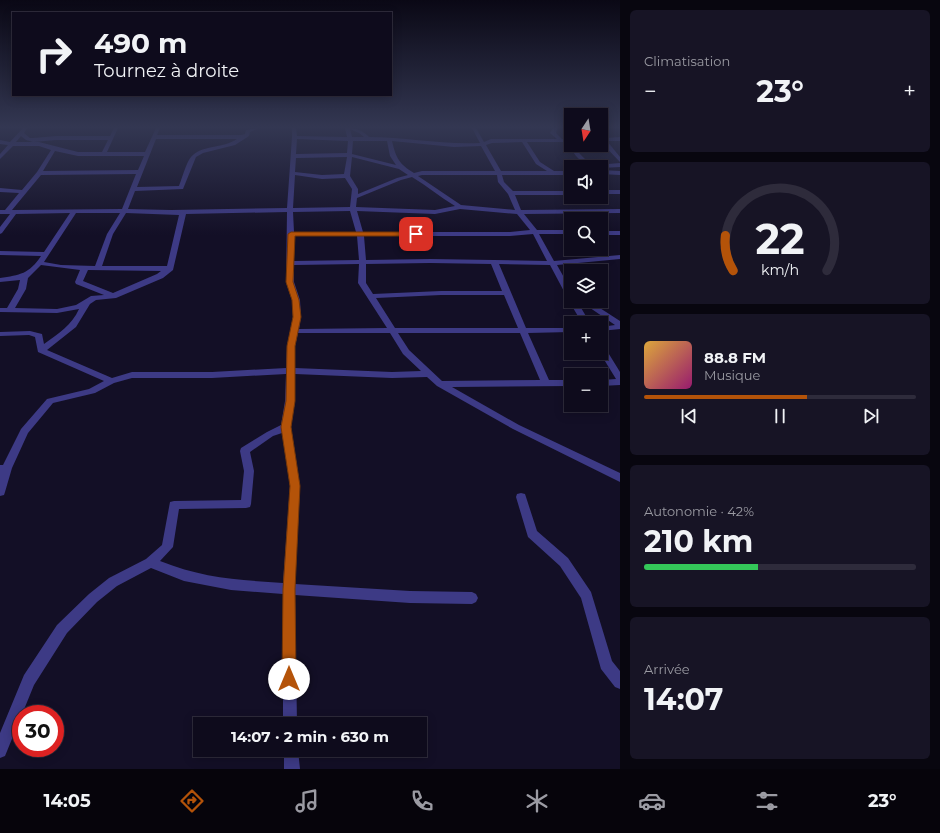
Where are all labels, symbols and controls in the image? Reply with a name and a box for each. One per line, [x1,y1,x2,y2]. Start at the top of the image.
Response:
text: 490 m [94,26,187,60]
icon: right [28,28,80,80]
text: Climatisation [644,53,730,69]
text: Tournez à droite [94,60,239,82]
text: 23° [756,73,804,110]
text: − [644,78,657,105]
text: + [903,78,916,105]
north arrow [564,108,608,152]
map controls [564,108,608,412]
button: sound [564,160,608,204]
button: search [564,212,608,256]
text: 22 [755,213,805,263]
pin [399,217,433,251]
icon: arrive [405,223,427,245]
text: km/h [761,260,799,278]
button: layers [564,264,608,308]
button: + [564,316,608,360]
text: 88.8 FM [704,348,766,367]
text: Musique [704,367,760,383]
button: − [564,368,608,412]
icon: previous [678,405,700,427]
icon: pause [769,405,791,427]
icon: next [860,405,882,427]
text: Autonomie · 42% [644,503,754,519]
text: 210 km [644,523,753,560]
position arrow [268,658,310,700]
text: Arrivée [644,661,690,677]
text: 14:07 [644,681,723,718]
speed limit sign: 30 [12,705,64,757]
text: 14:07 · 2 min · 630 m [231,727,389,746]
icon: directions [178,787,206,815]
icon: music [293,787,321,815]
icon: phone [408,787,436,815]
icon: climate [523,787,551,815]
icon: car [638,787,666,815]
icon: filters [753,787,781,815]
text: 14:05 [44,790,91,812]
text: 23° [868,790,896,812]

